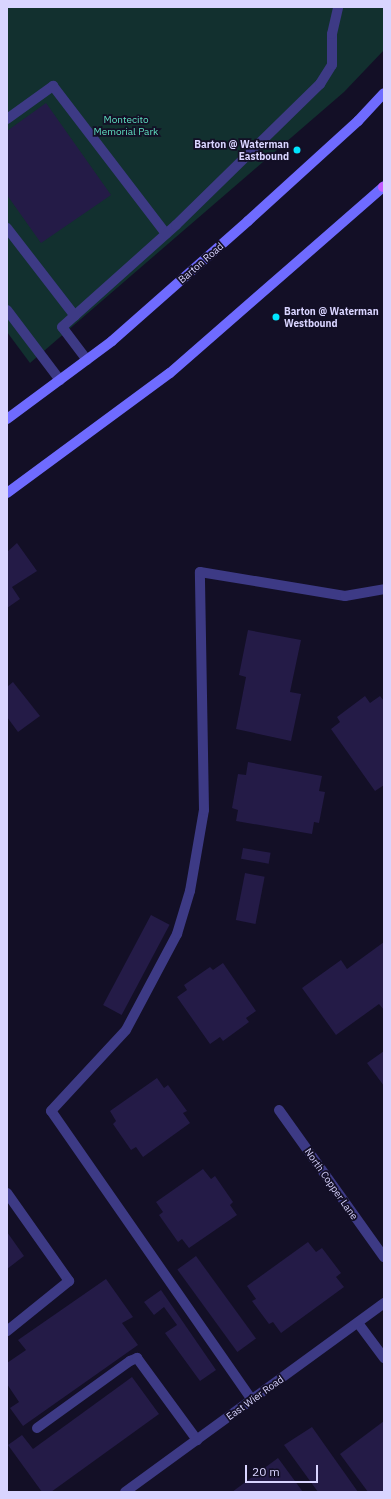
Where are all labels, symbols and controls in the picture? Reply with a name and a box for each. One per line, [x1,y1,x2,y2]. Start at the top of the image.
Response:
park label: Montecito Memorial Park [94,113,158,136]
place label: Barton @ Waterman Eastbound [194,138,289,162]
marker: Barton @ Waterman Eastbound [292,145,302,155]
street label: Barton Road [176,240,226,286]
place label: Barton @ Waterman Westbound [284,305,379,328]
marker: Barton @ Waterman Westbound [271,312,281,322]
street label: North Copper Lane [302,1146,360,1222]
street label: East Wier Road [224,1373,286,1423]
scale bar [247,1457,320,1483]
text: 20 m [252,1464,280,1479]

